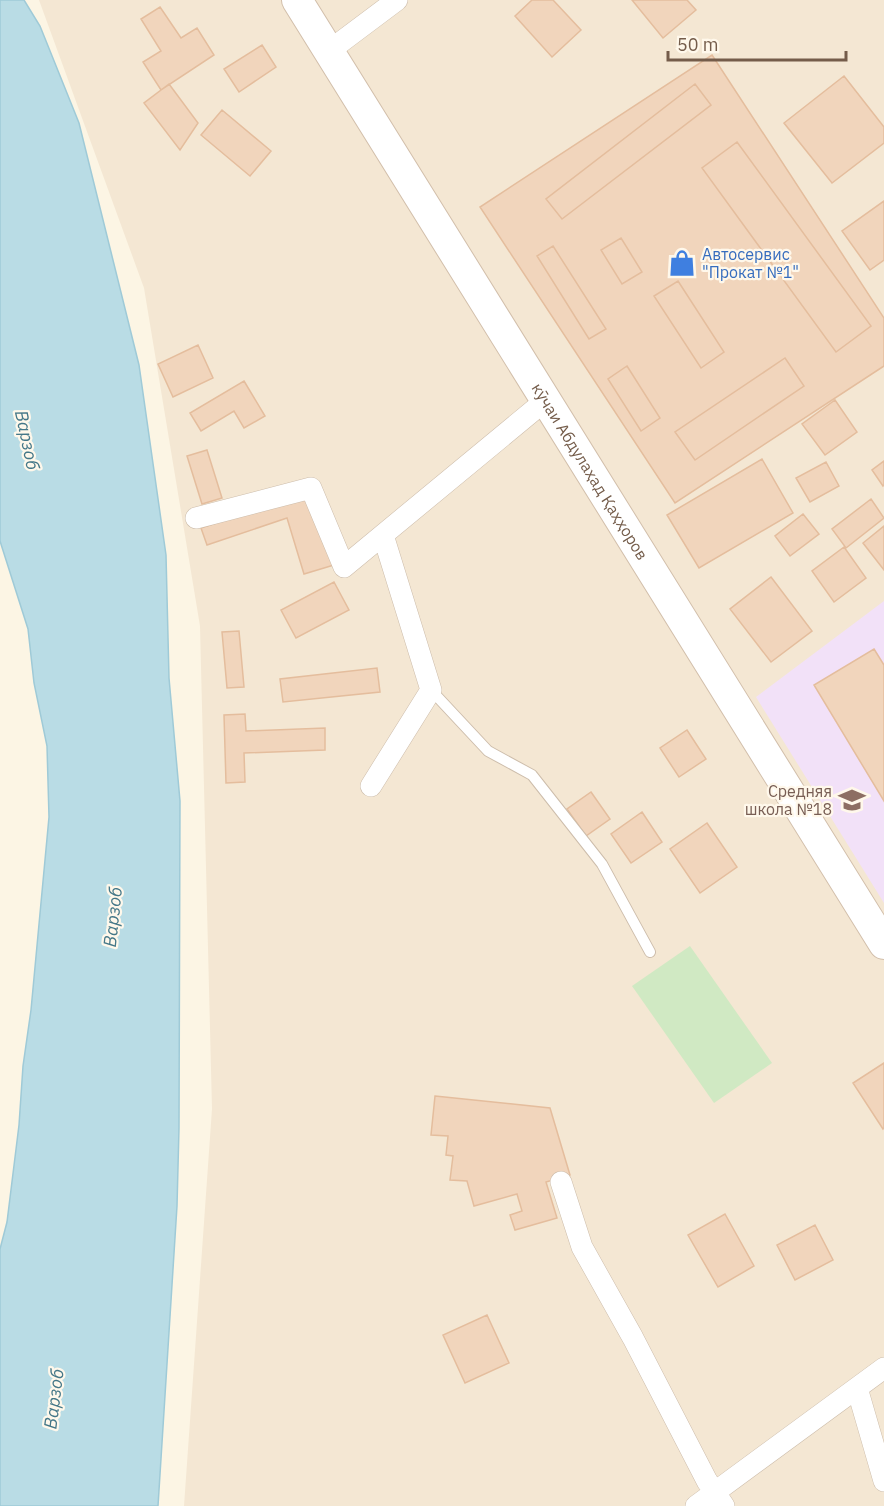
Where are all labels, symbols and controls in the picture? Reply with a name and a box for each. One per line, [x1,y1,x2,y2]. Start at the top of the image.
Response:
scale bar [668,24,846,62]
text: 50 m [677,33,719,56]
place label: Автосервис "Прокат №1" [702,244,799,282]
shop icon: Автосервис "Прокат №1" [667,248,697,278]
street label: кӯчаи Абдулаҳад Қаҳҳоров [528,379,653,563]
water label: Варзоб [10,408,45,472]
place label: Средняя школа №18 [745,781,832,819]
school or university icon: Средняя школа №18 [837,785,867,815]
water label: Варзоб [98,886,127,948]
water label: Варзоб [38,1367,69,1430]

